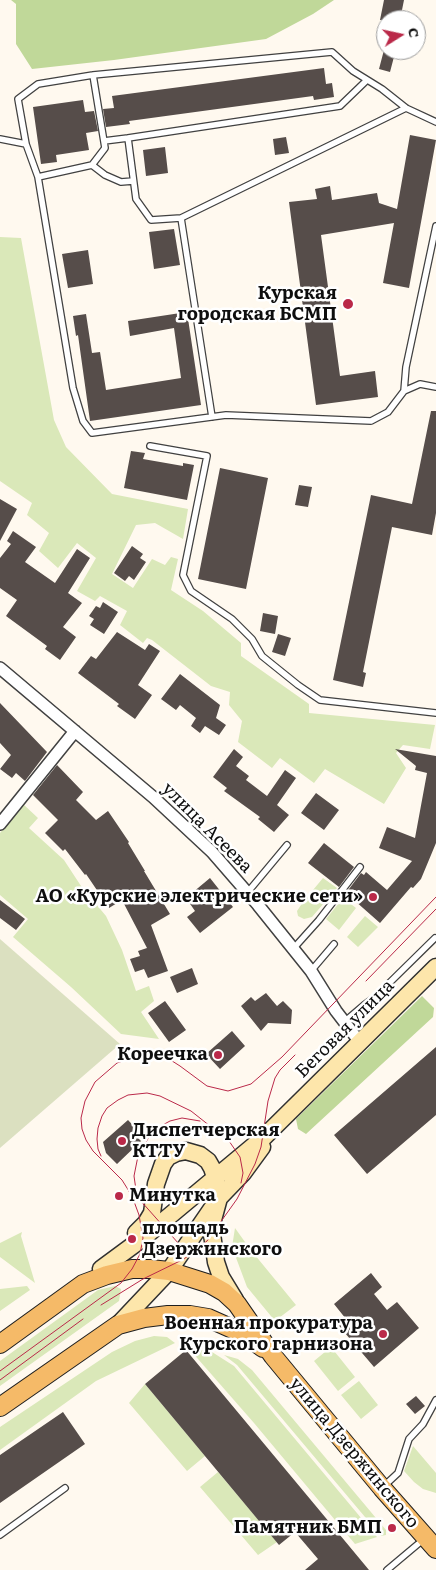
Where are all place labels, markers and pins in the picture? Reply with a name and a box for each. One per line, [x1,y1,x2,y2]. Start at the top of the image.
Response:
place label: Курская городская БСМП [177,283,337,326]
marker: Курская городская БСМП [341,297,355,311]
place label: АО «Курские электрические сети» [36,886,363,908]
marker: АО «Курские электрические сети» [367,891,379,903]
place label: Кореечка [117,1044,208,1066]
marker: Кореечка [212,1049,224,1061]
place label: Диспетчерская КТТУ [132,1120,280,1162]
marker: Диспетчерская КТТУ [116,1135,128,1147]
place label: Минутка [129,1185,216,1207]
marker: Минутка [113,1190,125,1202]
place label: площадь Дзержинского [142,1218,282,1260]
marker: площадь Дзержинского [126,1233,138,1245]
place label: Военная прокуратура Курского гарнизона [164,1313,373,1356]
marker: Военная прокуратура Курского гарнизона [377,1328,389,1340]
place label: Памятник БМП [234,1517,382,1539]
marker: Памятник БМП [386,1522,398,1534]

